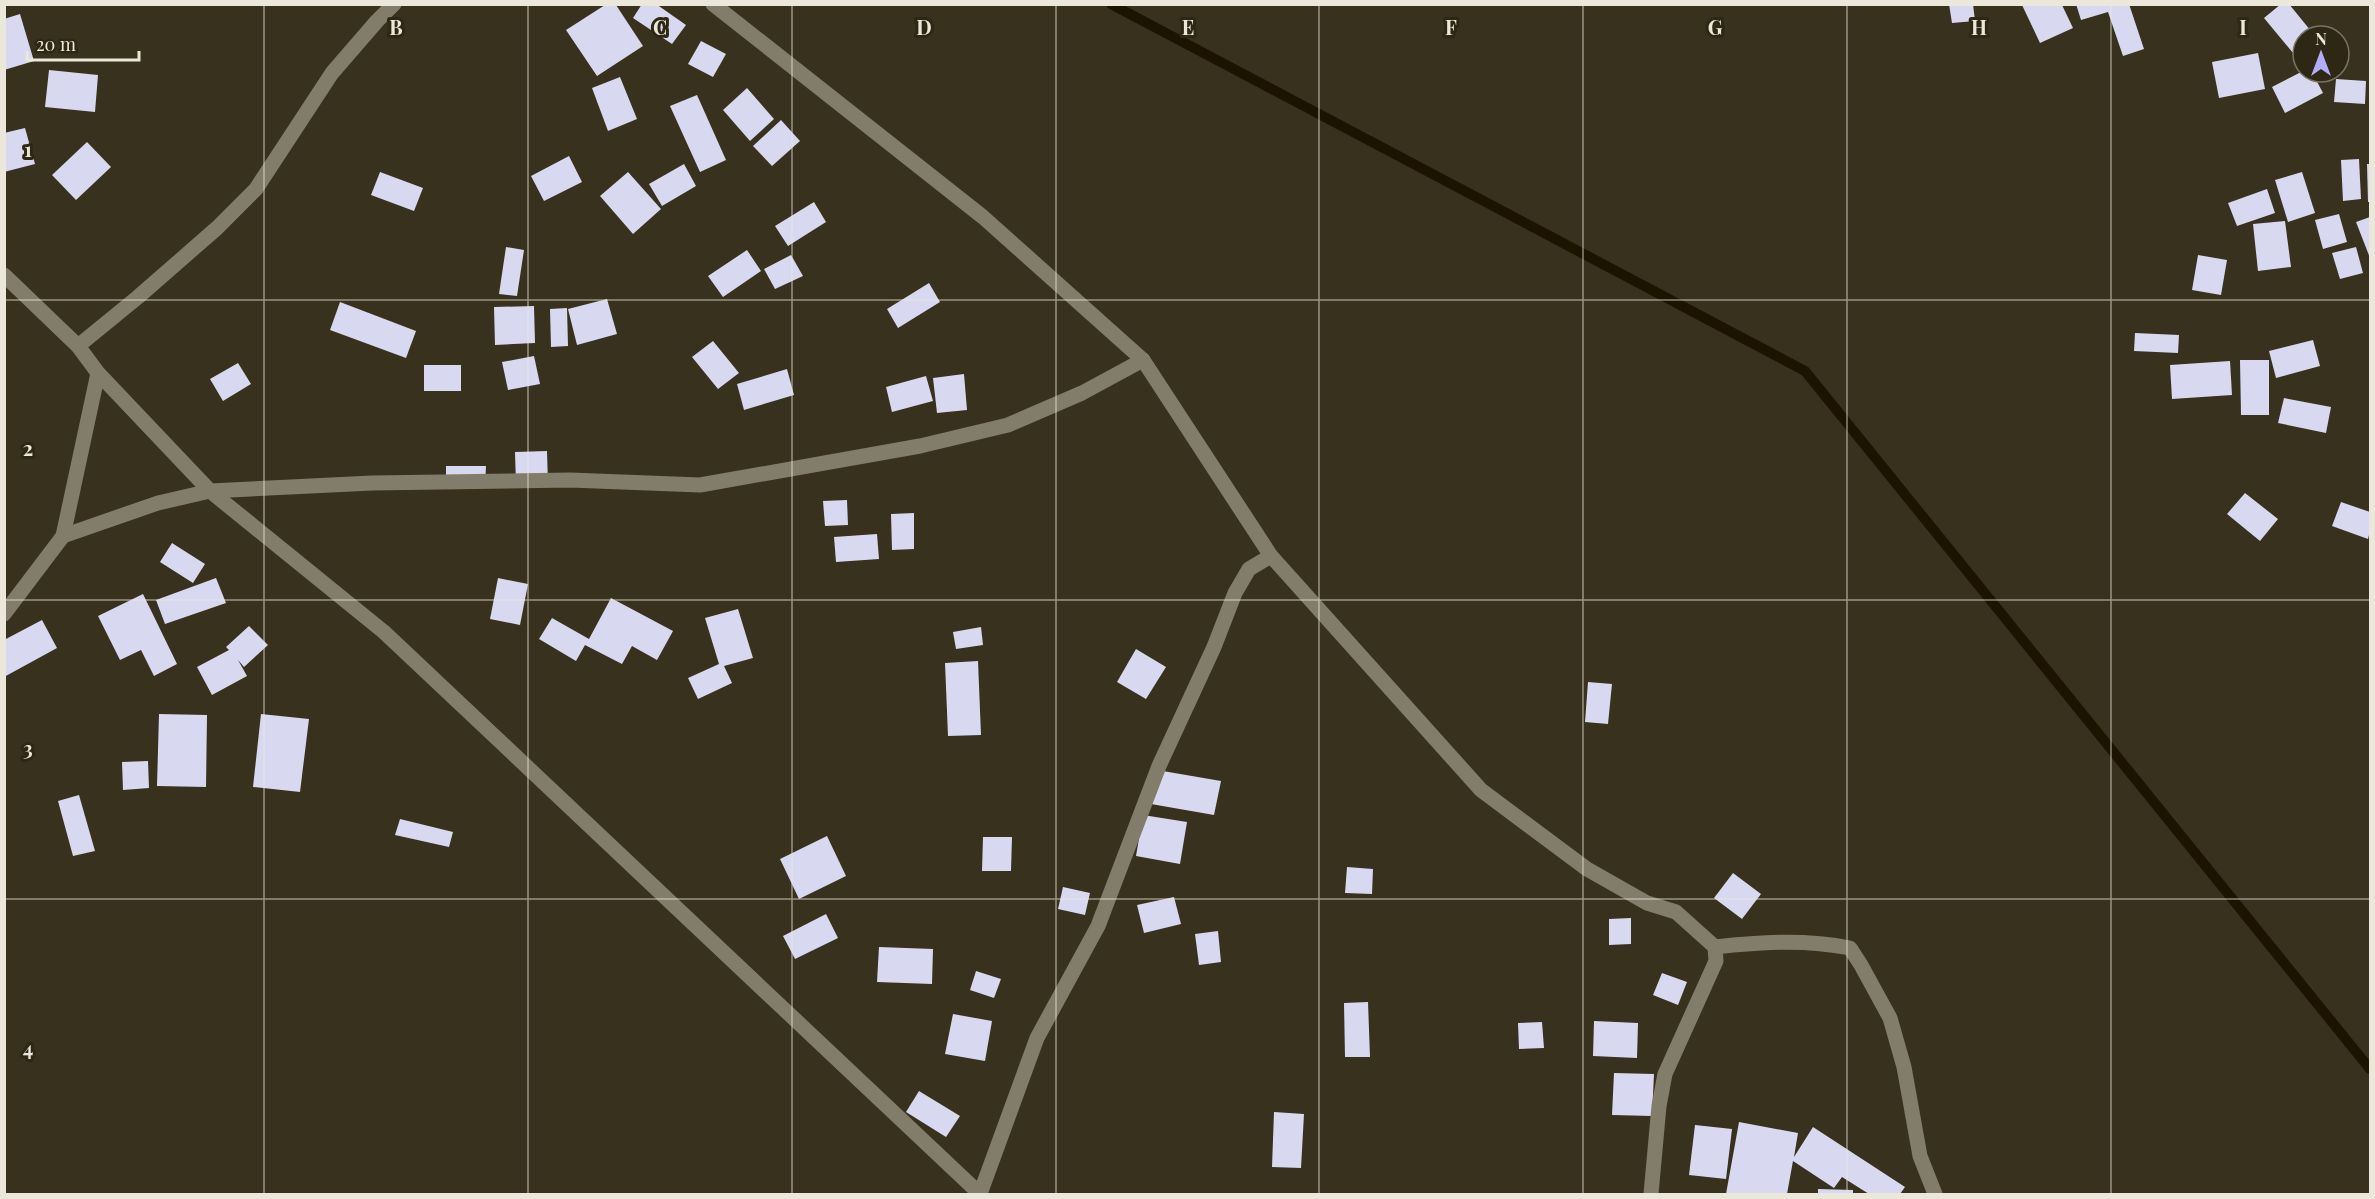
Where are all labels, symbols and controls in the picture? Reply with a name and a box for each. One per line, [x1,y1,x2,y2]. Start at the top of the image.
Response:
text: B [389,13,403,40]
text: C [653,13,667,40]
text: D [916,13,932,40]
text: E [1182,13,1194,40]
text: F [1445,13,1457,40]
text: G [1708,13,1723,40]
text: H [1971,13,1987,40]
text: I [2239,13,2247,40]
scale bar [27,24,140,62]
north arrow [2291,24,2351,84]
text: N [2315,28,2327,49]
text: 20 m [36,32,76,56]
text: 1 [24,135,32,162]
text: 2 [23,434,33,461]
text: 3 [23,734,33,761]
text: 4 [23,1034,33,1061]

